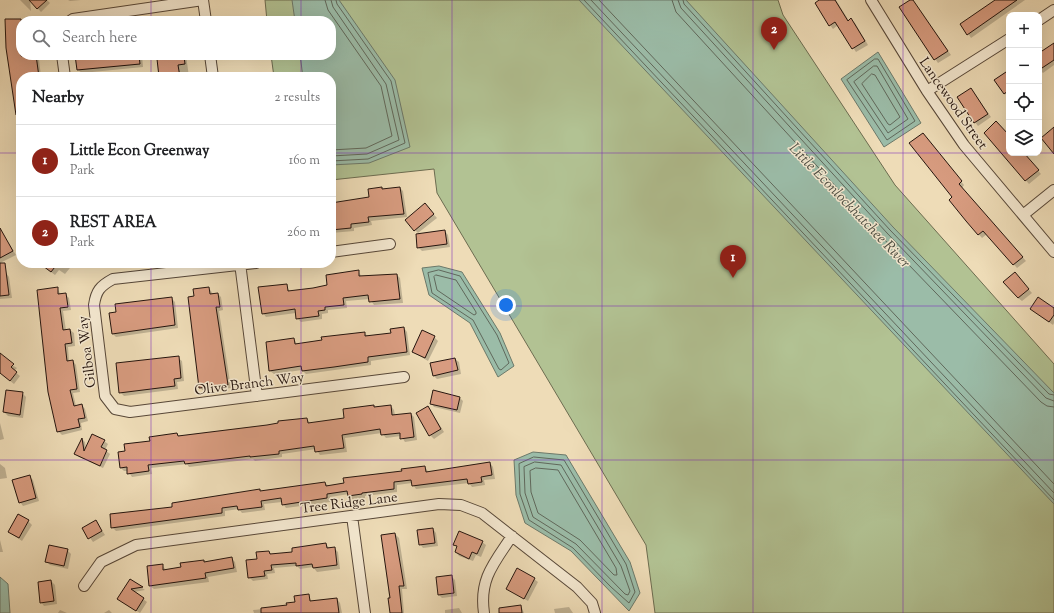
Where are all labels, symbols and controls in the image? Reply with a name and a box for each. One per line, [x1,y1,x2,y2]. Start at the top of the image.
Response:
map controls [1006,12,1042,156]
button: + [1006,12,1042,48]
search box [16,16,336,60]
pin: 2 [761,17,787,50]
icon: search [30,27,52,49]
text: Search here [62,28,137,49]
button: − [1006,48,1042,84]
street label: Lancewood Street [913,54,992,154]
button: locate [1006,84,1042,120]
text: Nearby [32,86,84,110]
text: 2 results [275,89,320,107]
button: layers [1006,120,1042,156]
water label: Little Econlockhatchee River [783,139,915,274]
text: Little Econ Greenway [70,141,210,162]
text: 1 [43,152,47,170]
text: 160 m [289,152,320,170]
text: Park [70,162,95,180]
text: REST AREA [70,213,157,234]
text: 2 [42,224,48,242]
text: 260 m [287,224,320,242]
text: Park [70,234,95,252]
pin: 1 [720,245,746,278]
your location [496,295,516,315]
street label: Gilboa Way [74,315,102,389]
street label: Olive Branch Way [193,368,305,402]
street label: Tree Ridge Lane [300,488,399,520]

